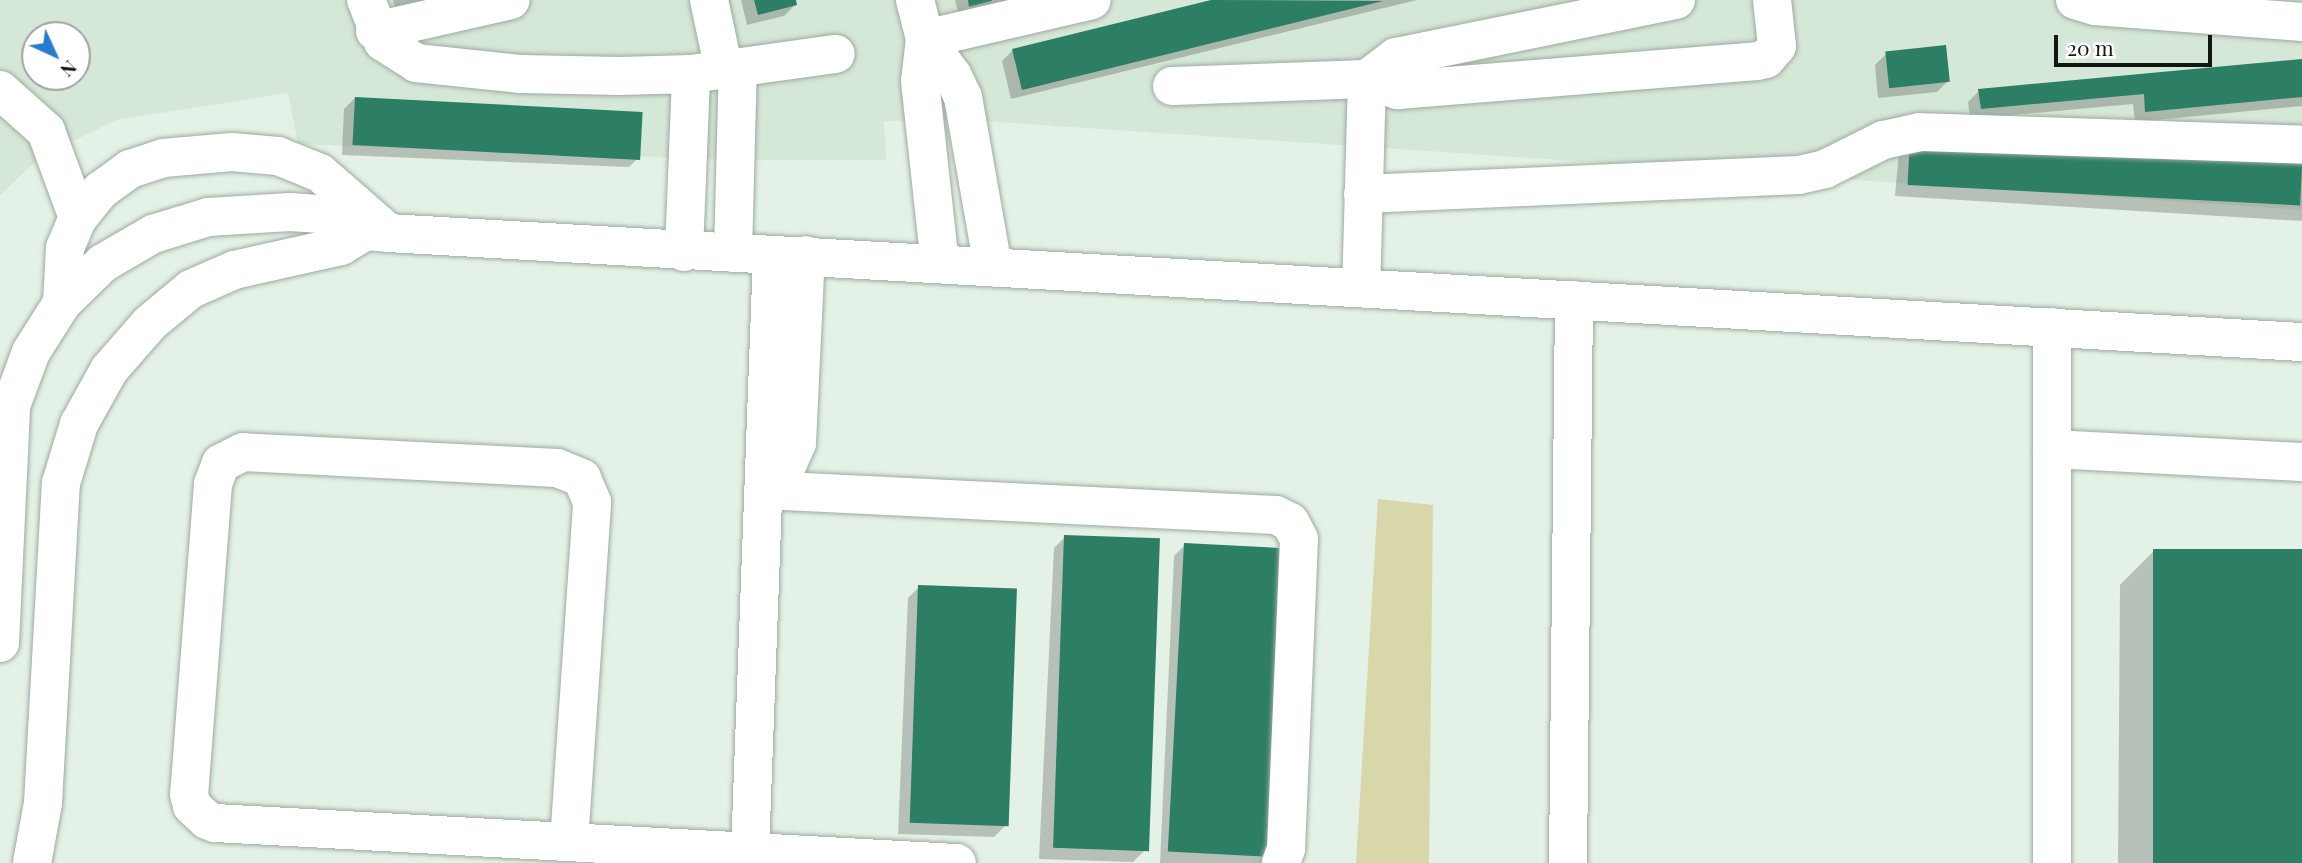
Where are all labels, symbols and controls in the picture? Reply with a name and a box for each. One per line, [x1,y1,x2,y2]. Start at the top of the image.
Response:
north arrow [21,21,91,91]
scale bar [2057,21,2214,65]
text: 20 m [2067,33,2114,61]
text: N [55,55,83,83]

